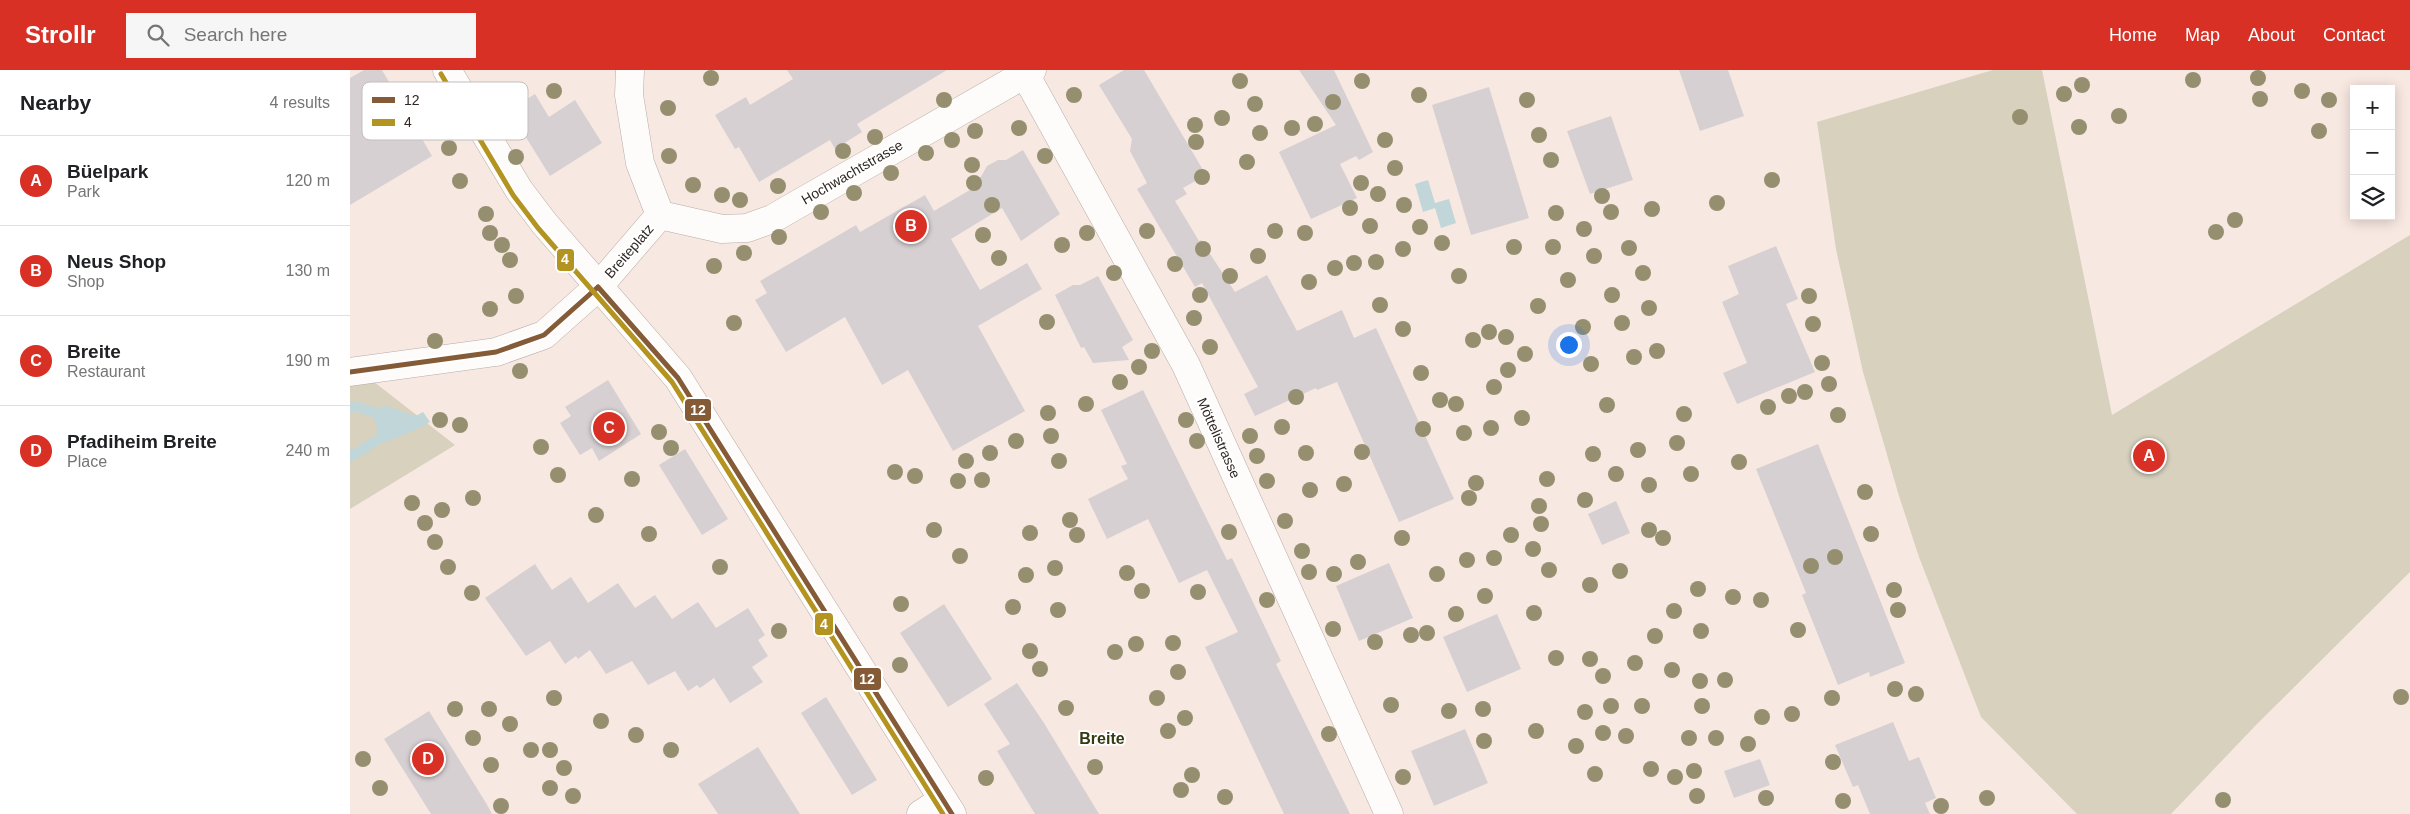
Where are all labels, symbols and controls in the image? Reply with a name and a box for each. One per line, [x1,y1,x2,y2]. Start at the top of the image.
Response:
search box [126,13,476,58]
text: Strollr [25,21,96,48]
icon: search [144,21,172,49]
text: Search here [184,24,287,45]
text: Home [2109,25,2157,45]
text: Map [2185,25,2220,45]
text: About [2248,25,2295,45]
text: Contact [2323,25,2385,45]
legend [362,82,528,140]
map controls [2350,85,2395,220]
button: + [2350,85,2395,130]
text: Nearby [20,91,91,114]
text: 12 [404,92,420,108]
text: 4 results [270,94,330,111]
text: 4 [404,114,412,130]
button: − [2350,130,2395,175]
street label: Hochwachtstrasse [798,136,906,208]
text: Büelpark [67,161,148,182]
text: A [30,172,42,189]
text: 120 m [286,172,330,189]
button: layers [2350,175,2395,220]
text: Park [67,183,100,200]
pin: B [895,207,927,245]
street label: Breiteplatz [601,221,657,281]
line badge: 4 [556,248,575,272]
text: Neus Shop [67,251,166,272]
text: 4 [561,251,569,267]
text: B [30,262,42,279]
text: 130 m [286,262,330,279]
text: Shop [67,273,104,290]
your location [1556,332,1582,358]
text: Breite [67,341,121,362]
text: C [30,352,42,369]
text: 190 m [286,352,330,369]
text: Restaurant [67,363,145,380]
street label: Möttelistrasse [1194,395,1244,481]
line badge: 12 [684,398,712,422]
text: 12 [690,402,706,418]
pin: C [593,409,625,447]
text: Pfadiheim Breite [67,431,217,452]
pin: A [2133,437,2165,475]
text: D [30,442,42,459]
text: 240 m [286,442,330,459]
text: Place [67,453,107,470]
line badge: 4 [814,612,834,636]
text: 4 [820,616,828,632]
line badge: 12 [853,667,882,691]
text: 12 [859,671,875,687]
district label: Breite [1079,730,1125,747]
pin: D [412,740,444,778]

